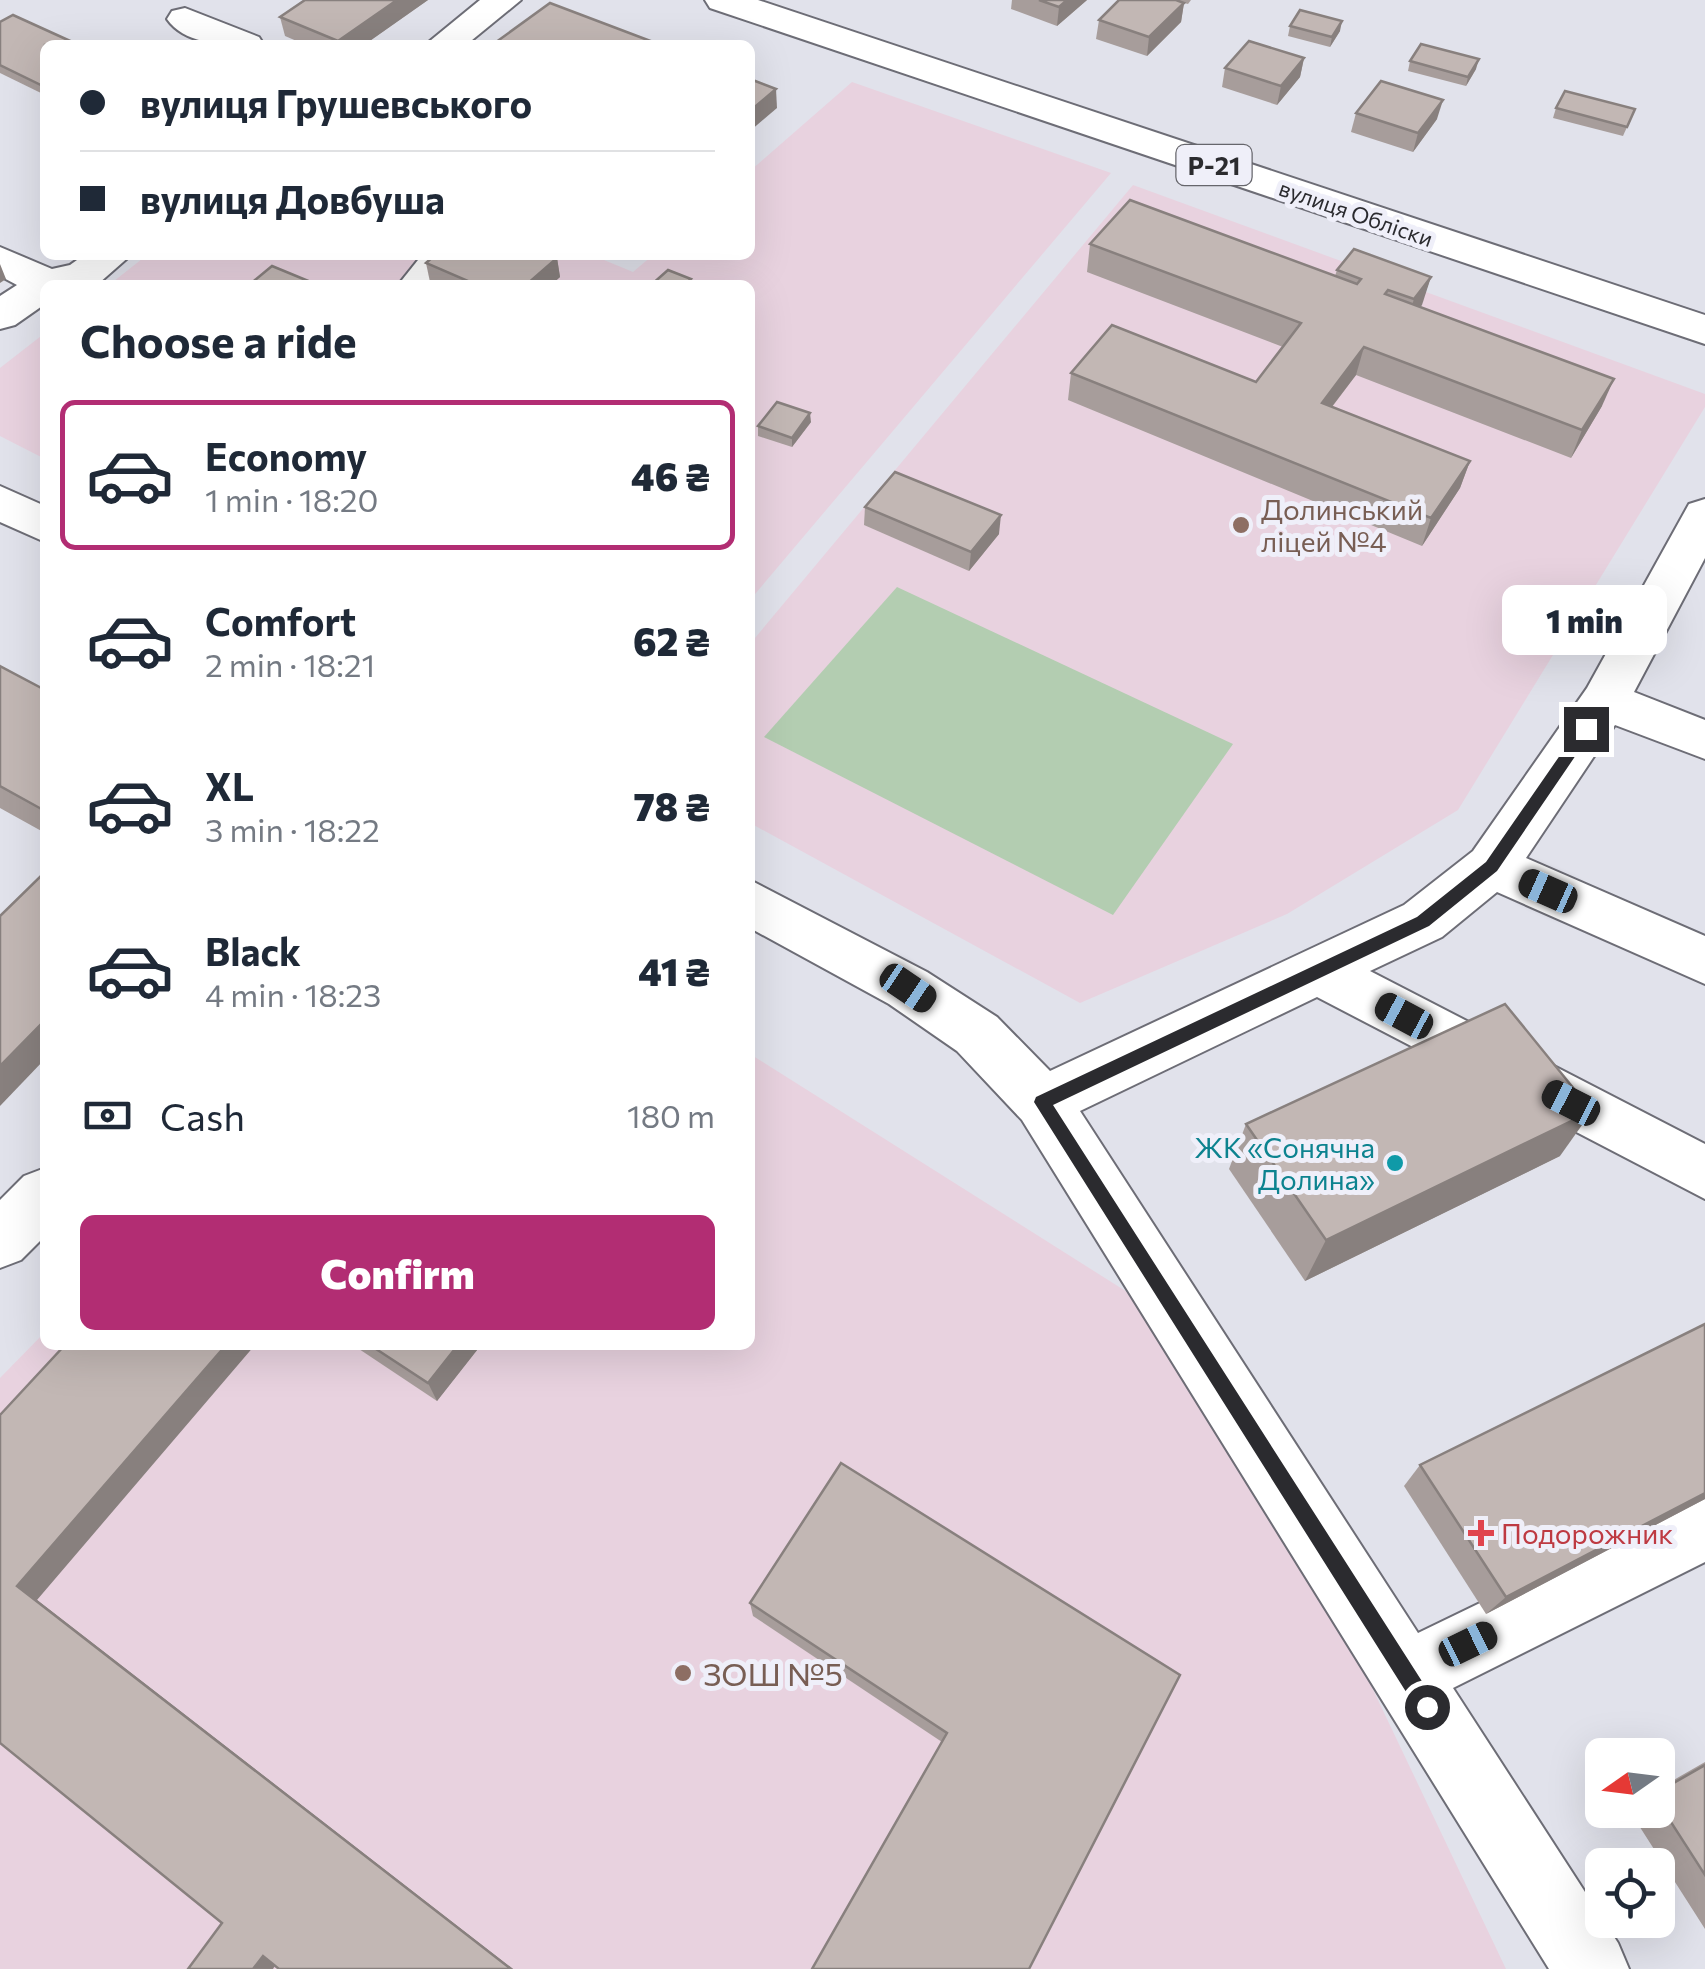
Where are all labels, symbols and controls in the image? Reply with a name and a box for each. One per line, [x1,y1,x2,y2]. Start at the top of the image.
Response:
text: вулиця Грушевського [140,79,532,126]
road number: Р-21 [1176,145,1252,185]
street label: вулиця Обліски [1276,174,1436,252]
text: вулиця Довбуша [140,175,445,222]
text: Choose a ride [80,312,357,367]
icon: car [85,430,175,520]
text: Economy [205,432,367,479]
text: 46 ₴ [631,452,710,499]
text: 1 min · 18:20 [205,479,378,519]
place label: Долинський ліцей №4 [1261,492,1423,558]
marker: Долинський ліцей №4 [1230,514,1252,536]
callout: 1 min [1504,584,1668,654]
icon: car [85,595,175,685]
text: Comfort [205,597,356,644]
text: 1 min [1546,600,1623,640]
text: 62 ₴ [633,617,710,664]
text: 2 min · 18:21 [205,644,375,684]
route end [1564,707,1609,752]
icon: car [85,760,175,850]
text: XL [205,762,254,809]
text: 78 ₴ [634,782,710,829]
text: 3 min · 18:22 [205,809,380,849]
car [1514,865,1582,917]
icon: car [85,925,175,1015]
text: Black [205,927,301,974]
text: 41 ₴ [638,947,710,994]
car [875,959,941,1017]
text: 4 min · 18:23 [205,974,381,1014]
car [1370,989,1438,1043]
car [1537,1076,1605,1130]
icon: cash [80,1088,135,1143]
text: Cash [160,1092,245,1139]
text: 180 m [627,1095,715,1135]
place label: ЖК «Сонячна Долина» [1194,1130,1375,1196]
marker: ЖК «Сонячна Долина» [1384,1152,1406,1174]
button: Confirm [80,1215,715,1330]
place label: Подорожник [1501,1516,1673,1550]
marker: Подорожник [1470,1522,1492,1544]
car [1434,1617,1502,1671]
place label: ЗОШ №5 [703,1653,843,1693]
marker: ЗОШ №5 [672,1662,694,1684]
route start [1405,1685,1450,1730]
north arrow [1585,1738,1675,1828]
map controls [1585,1738,1675,1938]
button: locate [1585,1848,1675,1938]

